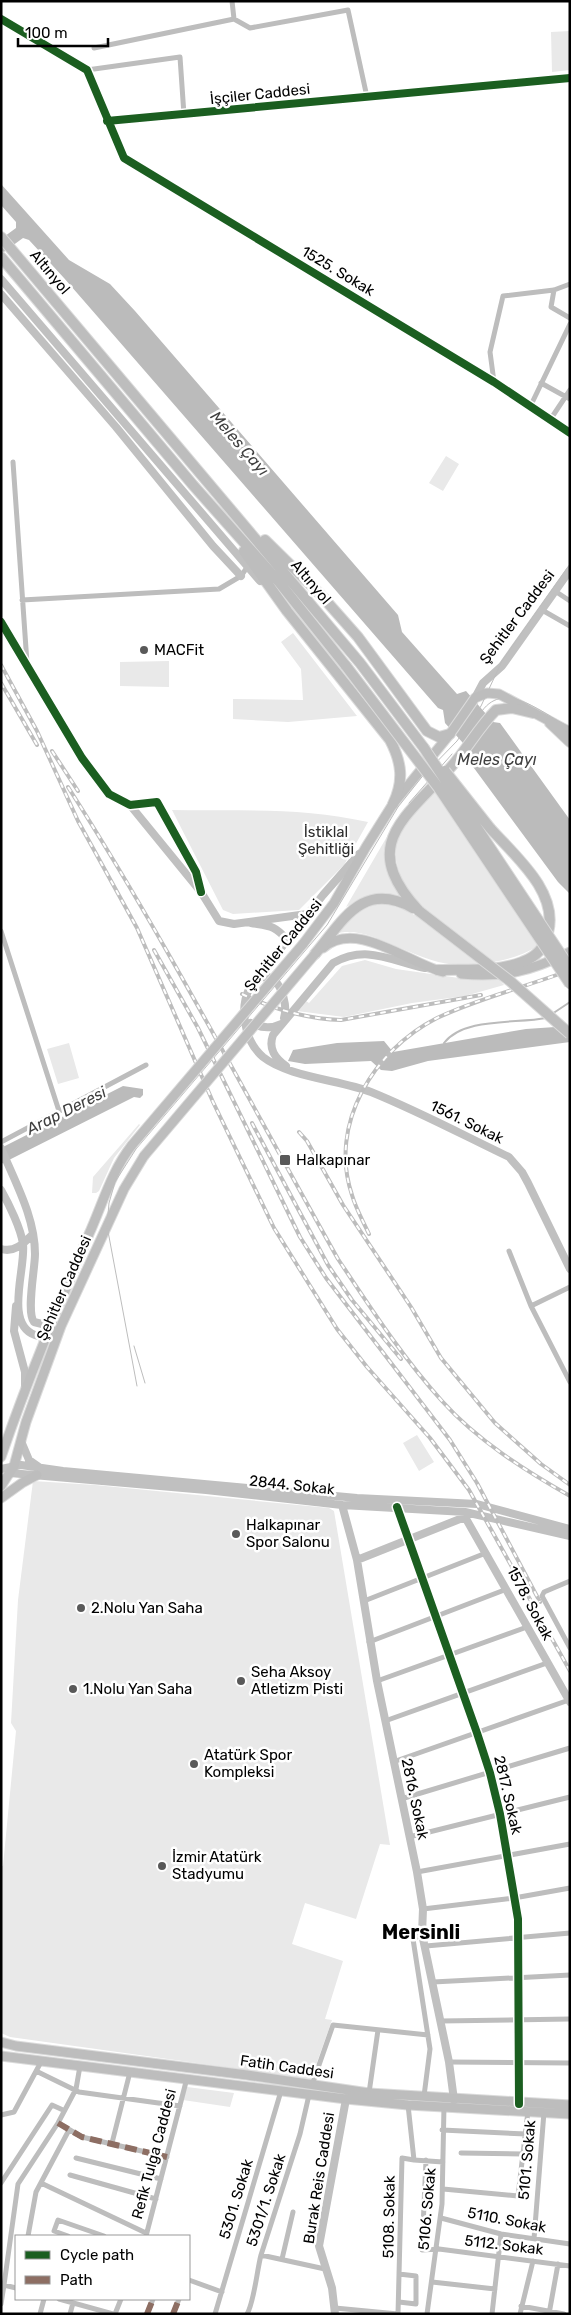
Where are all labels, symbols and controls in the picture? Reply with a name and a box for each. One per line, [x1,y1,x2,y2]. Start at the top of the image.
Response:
scale bar [18,15,108,47]
text: 100 m [25,24,67,42]
street label: İşçiler Caddesi [209,80,311,108]
street label: 1525. Sokak [298,242,378,300]
street label: Altınyol [26,246,74,298]
water label: Meles Çayı [206,407,273,480]
street label: Altınyol [287,556,335,608]
street label: Şehitler Caddesi [476,566,558,668]
place label: MACFit [154,641,204,659]
marker: MACFit [138,644,150,656]
water label: Meles Çayı [457,750,537,769]
park label: İstiklal Şehitliği [298,823,354,858]
street label: Şehitler Caddesi [240,895,326,995]
water label: Arap Deresi [22,1082,110,1139]
street label: 1561. Sokak [427,1096,507,1148]
place label: Halkapınar [296,1151,370,1169]
marker: Halkapınar [278,1153,292,1167]
street label: Şehitler Caddesi [33,1233,95,1343]
street label: 2844. Sokak [248,1472,336,1498]
place label: Halkapınar Spor Salonu [246,1516,330,1551]
marker: Halkapınar Spor Salonu [230,1528,242,1540]
street label: 1578. Sokak [503,1563,557,1643]
place label: 2.Nolu Yan Saha [91,1599,203,1617]
marker: 2.Nolu Yan Saha [75,1602,87,1614]
place label: Seha Aksoy Atletizm Pisti [251,1663,343,1698]
marker: Seha Aksoy Atletizm Pisti [235,1675,247,1687]
place label: 1.Nolu Yan Saha [83,1680,192,1698]
marker: 1.Nolu Yan Saha [67,1683,79,1695]
place label: Atatürk Spor Kompleksi [204,1746,292,1781]
street label: 2817. Sokak [490,1754,526,1836]
street label: 2816. Sokak [398,1757,432,1842]
marker: Atatürk Spor Kompleksi [188,1758,200,1770]
place label: İzmir Atatürk Stadyumu [172,1848,262,1883]
marker: İzmir Atatürk Stadyumu [156,1860,168,1872]
district label: Mersinli [382,1920,460,1944]
street label: Fatih Caddesi [239,2052,335,2082]
street label: Refik Tulga Caddesi [128,2087,180,2221]
street label: Burak Reis Caddesi [300,2111,338,2245]
street label: 5101. Sokak [515,2119,539,2201]
street label: 5301/1. Sokak [243,2151,290,2249]
street label: 5301. Sokak [215,2156,257,2241]
street label: 5106. Sokak [414,2167,440,2251]
street label: 5108. Sokak [379,2175,399,2259]
street label: 5110. Sokak [466,2204,548,2236]
street label: 5112. Sokak [464,2231,545,2259]
legend [15,2235,190,2300]
text: Cycle path [60,2246,134,2264]
text: Path [60,2271,93,2289]

